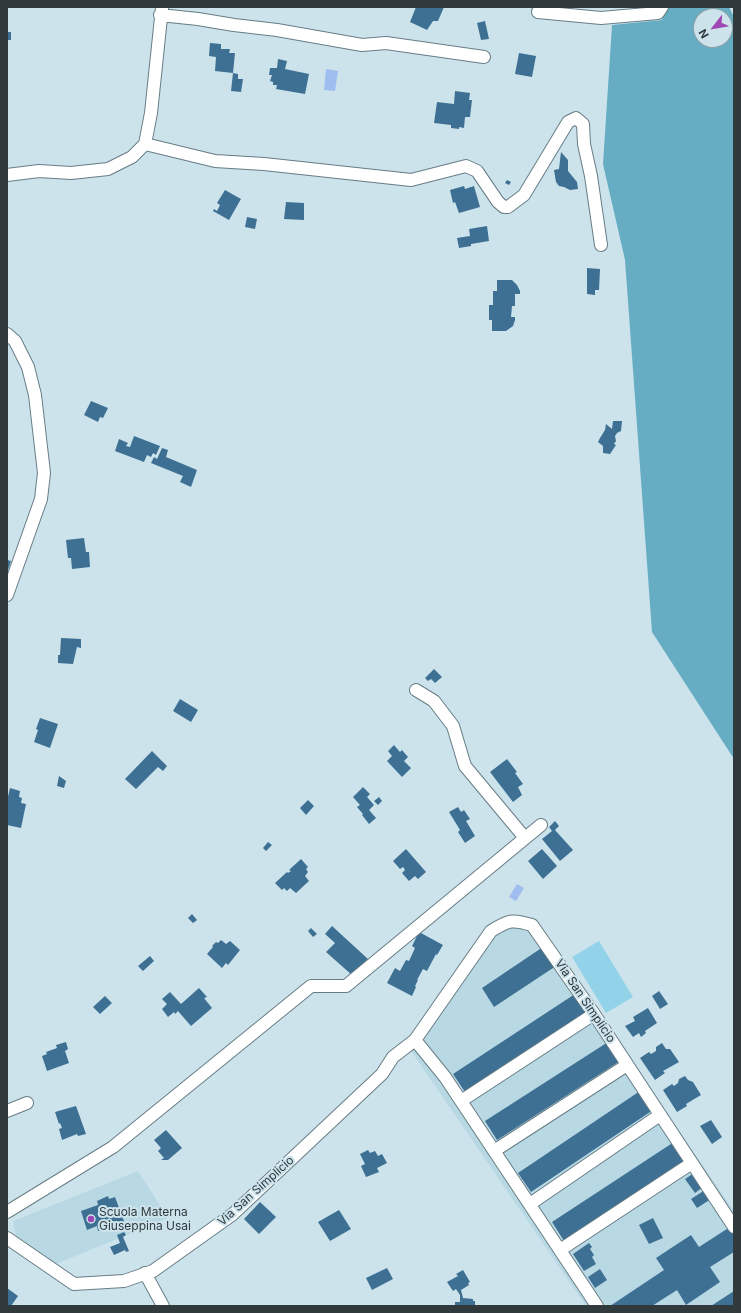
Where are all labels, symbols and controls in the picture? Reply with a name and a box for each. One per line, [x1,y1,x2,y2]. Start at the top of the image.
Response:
north arrow [693,8,733,48]
text: N [695,26,712,41]
street label: Via San Simplicio [552,957,618,1045]
street label: Via San Simplicio [215,1153,297,1229]
place label: Scuola Materna Giuseppina Usai [99,1205,191,1233]
marker: Scuola Materna Giuseppina Usai [86,1214,96,1224]

